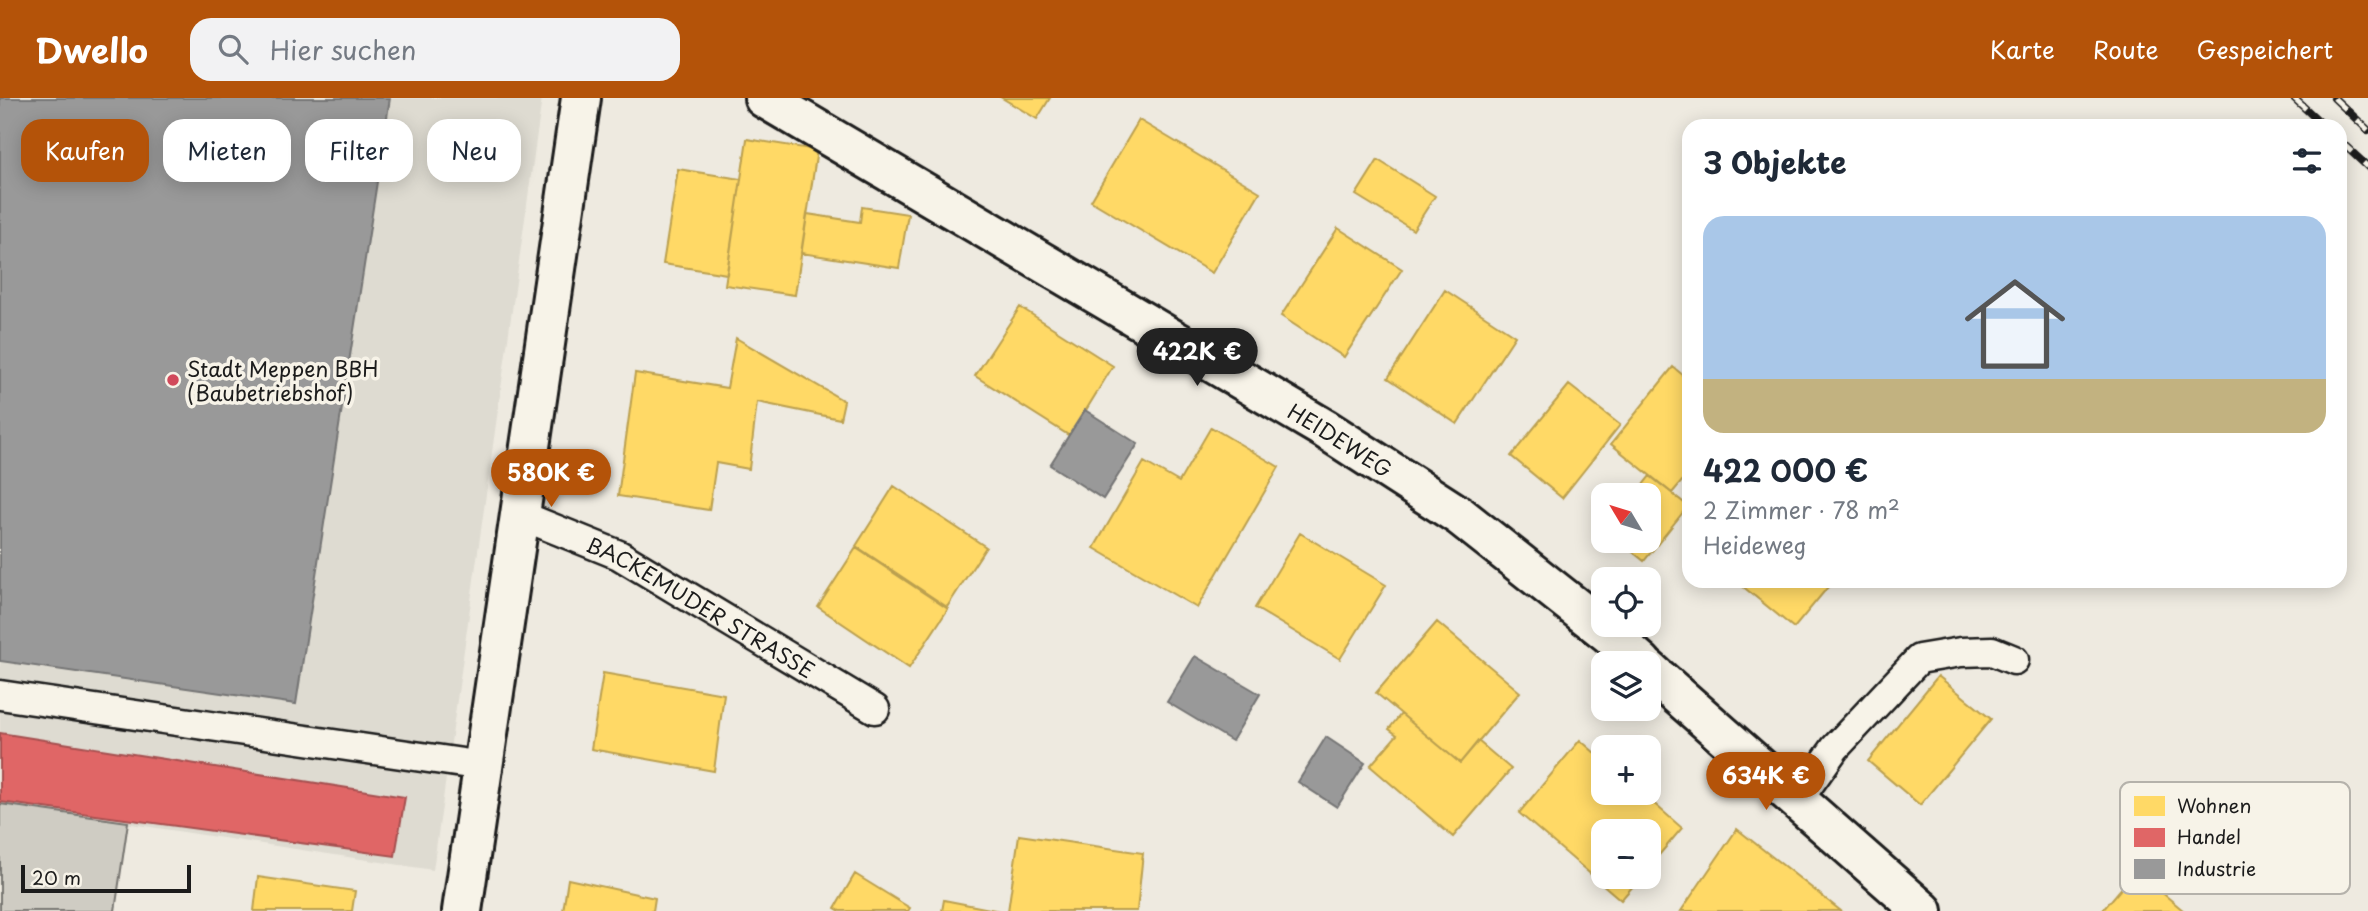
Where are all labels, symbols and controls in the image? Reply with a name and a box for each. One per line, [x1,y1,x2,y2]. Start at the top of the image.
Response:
search box [190,18,680,81]
text: Dwello [35,24,148,74]
icon: search [214,30,252,68]
text: Hier suchen [270,30,417,69]
text: Karte [1990,31,2055,67]
text: Route [2093,31,2159,67]
text: Gespeichert [2197,31,2333,67]
chip: Kaufen [21,119,149,182]
chip: Mieten [163,119,291,182]
chip: Filter [305,119,413,182]
chip: Neu [427,119,521,182]
text: 3 Objekte [1703,139,1847,184]
icon: filters [2288,142,2326,180]
icon: home [1952,261,2078,387]
pin: 422K € [1140,328,1254,388]
text: 422K € [1153,333,1241,368]
place label: Stadt Meppen BBH (Baubetriebshof) [187,352,378,408]
marker: Stadt Meppen BBH (Baubetriebshof) [165,372,181,388]
street label: HEIDEWEG [1282,395,1399,484]
text: 422 000 € [1703,447,1868,492]
pin: 580K € [494,450,608,509]
text: 580K € [507,454,595,489]
north arrow [1591,483,1661,553]
map controls [1591,483,1661,889]
text: 2 Zimmer · 78 m² [1703,492,1900,527]
street label: BACKEMUDER STRASSE [582,527,821,685]
text: Heideweg [1703,527,1807,562]
button: locate [1591,567,1661,637]
button: layers [1591,651,1661,721]
button: + [1591,735,1661,805]
pin: 634K € [1709,752,1823,812]
text: 634K € [1722,757,1810,792]
legend [2120,782,2350,894]
text: Wohnen [2177,791,2251,819]
button: − [1591,819,1661,889]
text: Handel [2177,822,2241,850]
text: Industrie [2177,854,2256,882]
scale bar [21,862,191,894]
text: 20 m [32,863,81,891]

